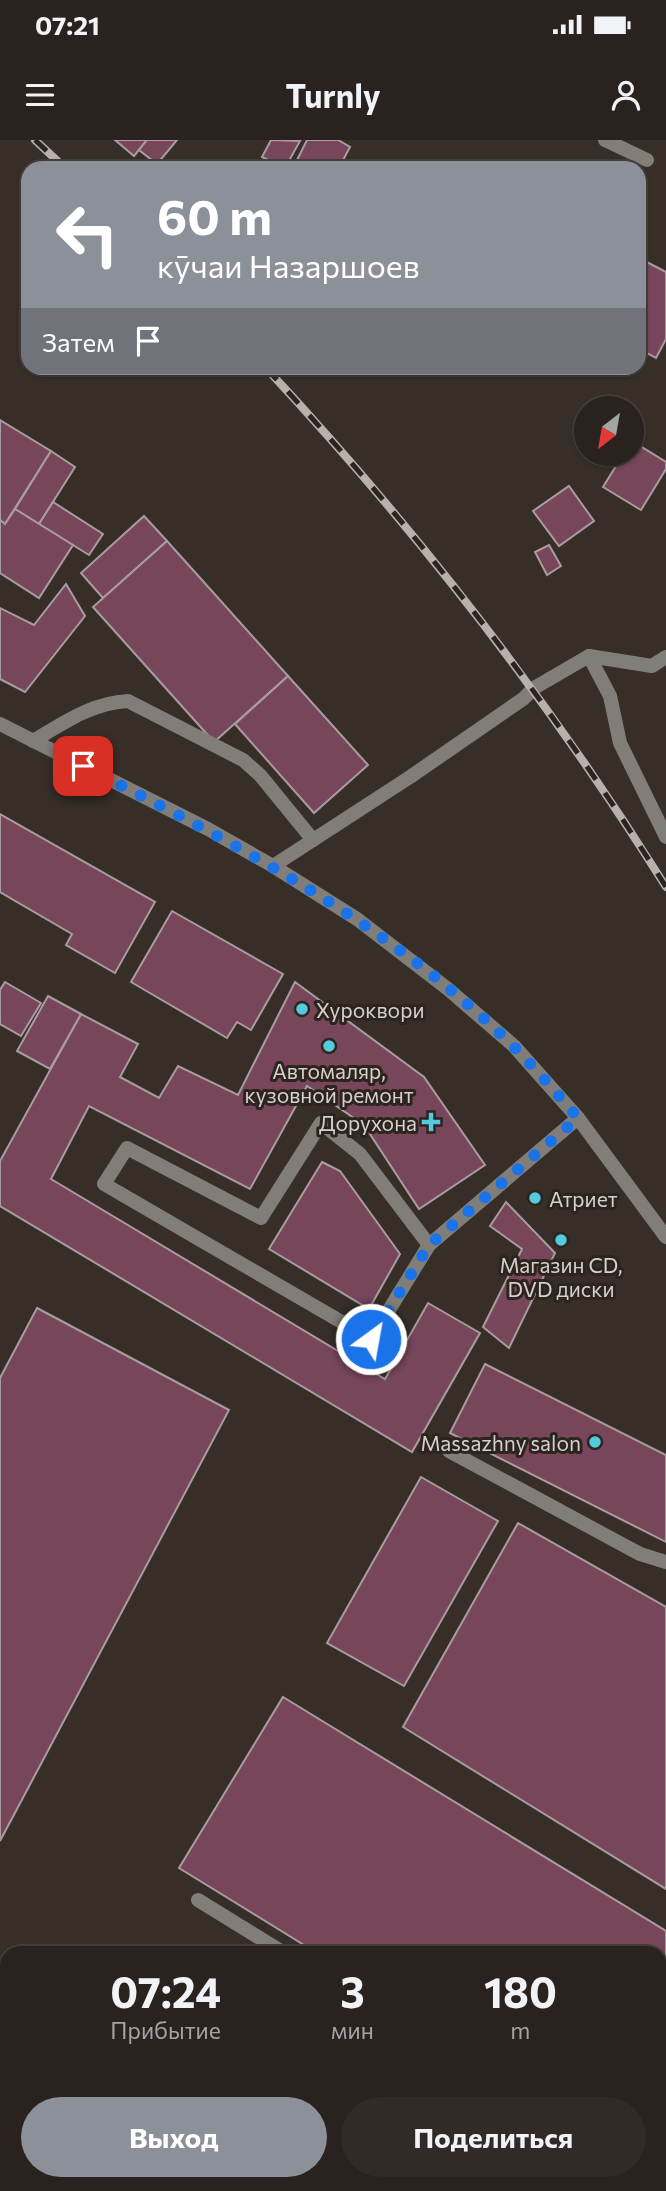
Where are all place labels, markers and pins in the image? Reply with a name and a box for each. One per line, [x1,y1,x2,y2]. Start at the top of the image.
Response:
pin [53,736,113,796]
place label: Хуроквори [316,997,424,1022]
marker: Хуроквори [294,1001,310,1017]
marker: Автомаляр, кузовной ремонт [321,1038,337,1054]
place label: Автомаляр, кузовной ремонт [244,1058,414,1107]
place label: Дорухона [319,1110,417,1135]
marker: Дорухона [423,1114,439,1130]
place label: Атриет [549,1186,618,1211]
marker: Атриет [527,1190,543,1206]
marker: Магазин CD, DVD диски [553,1232,569,1248]
place label: Магазин CD, DVD диски [499,1252,623,1301]
place label: Massazhny salon [420,1430,581,1455]
marker: Massazhny salon [587,1434,603,1450]

